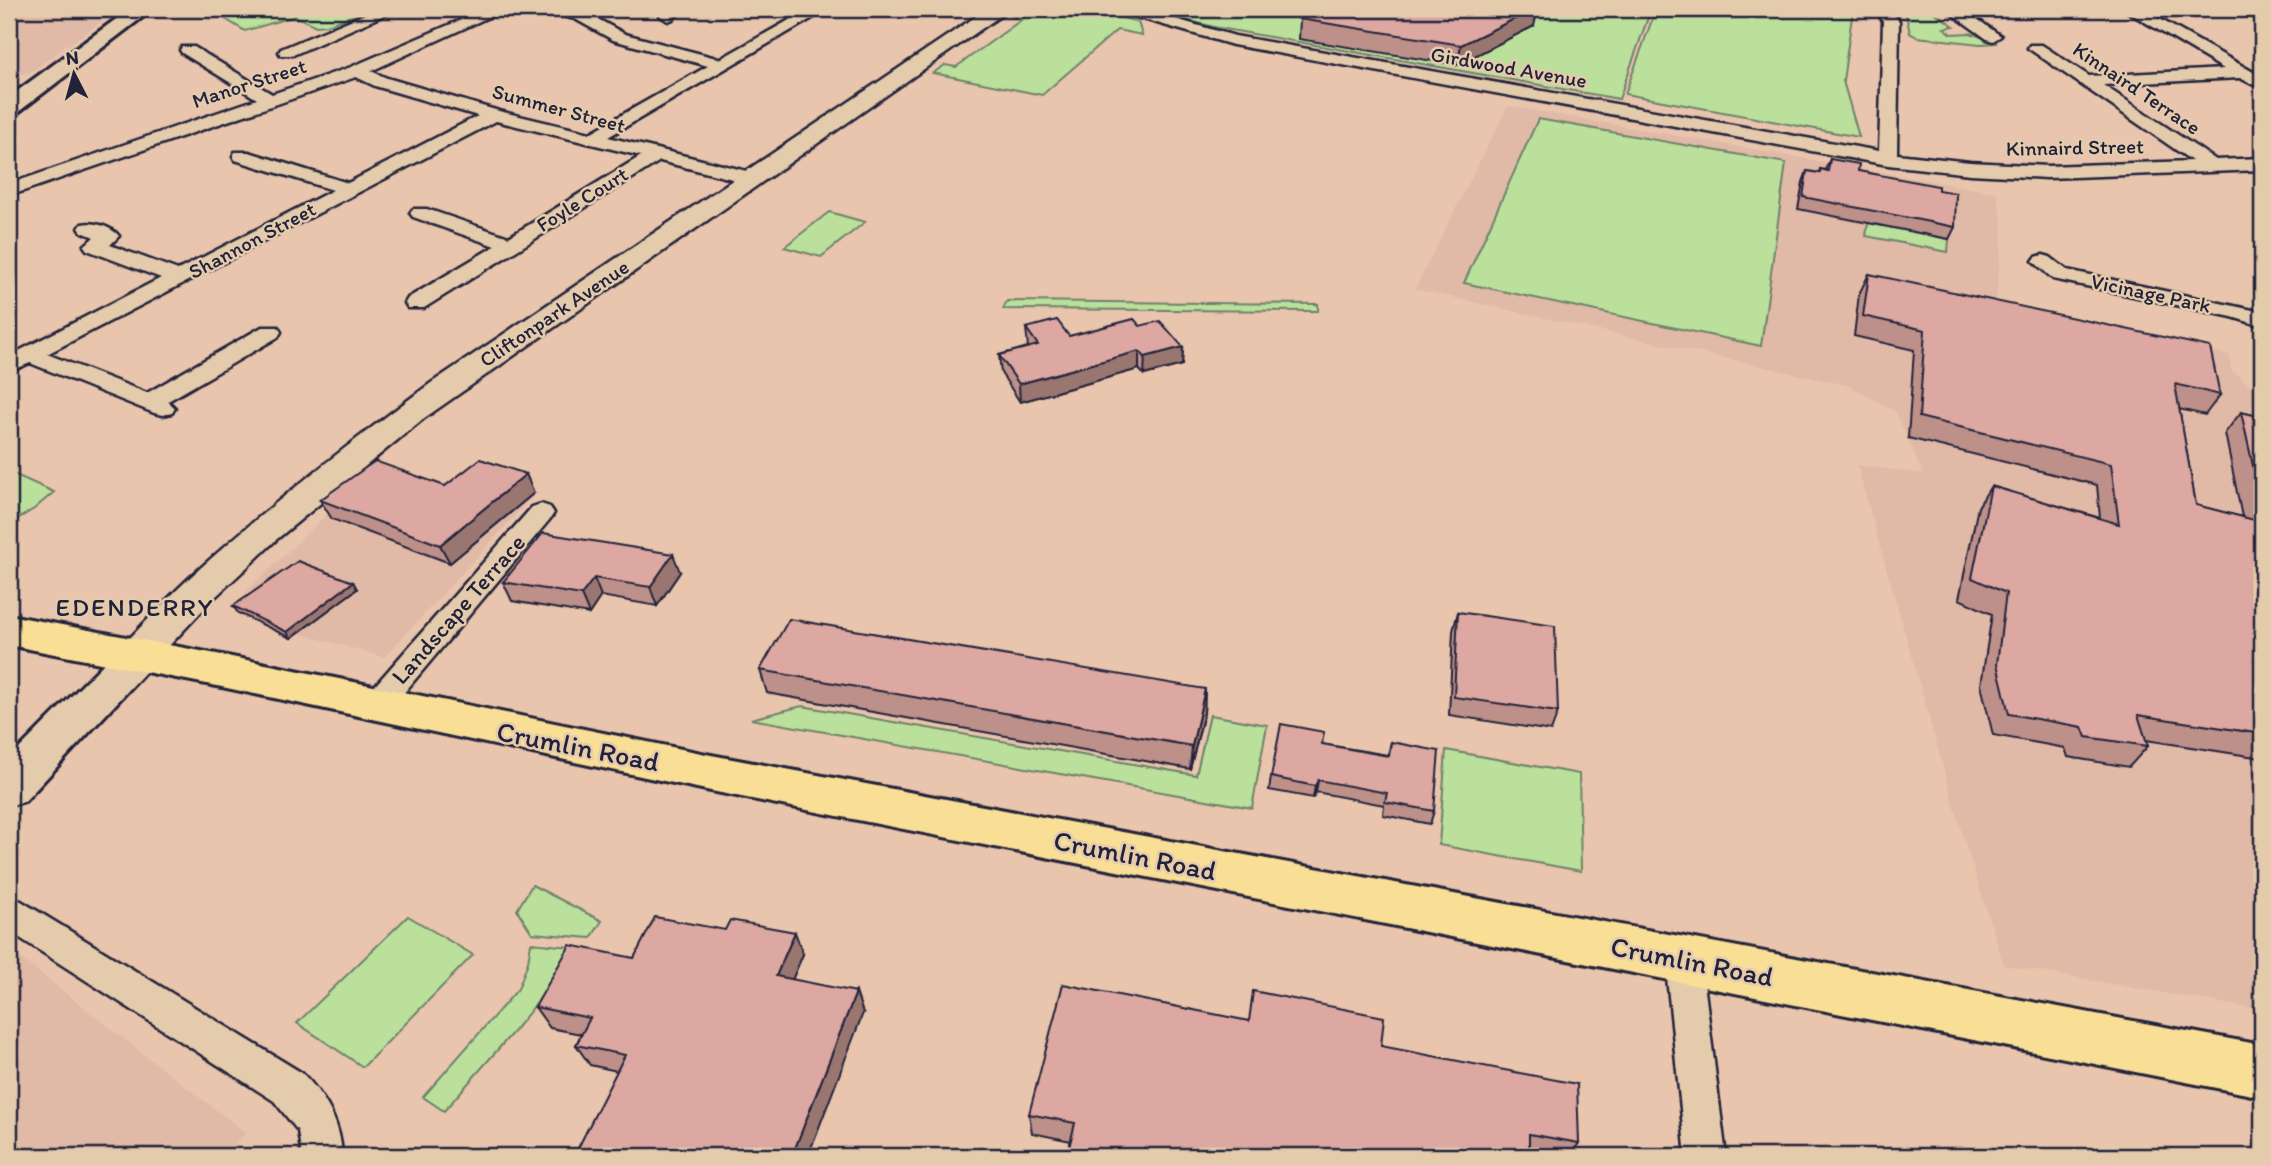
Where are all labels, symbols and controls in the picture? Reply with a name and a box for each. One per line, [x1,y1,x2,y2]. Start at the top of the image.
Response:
street label: Kinnaird Terrace [2068,36,2206,140]
north arrow [38,38,108,108]
street label: Girdwood Avenue [1429,41,1589,93]
text: N [65,45,80,70]
street label: Manor Street [189,53,309,113]
street label: Summer Street [490,78,628,138]
street label: Kinnaird Street [2006,133,2144,161]
street label: Foyle Court [532,161,633,237]
street label: Shannon Street [184,196,320,284]
street label: Cliftonpark Avenue [475,254,633,372]
street label: Vicinage Park [2089,268,2214,318]
street label: Landscape Terrace [385,528,531,690]
district label: EDENDERRY [55,591,215,623]
street label: Crumlin Road [494,714,662,778]
street label: Crumlin Road [1051,823,1219,887]
street label: Crumlin Road [1608,929,1776,993]

